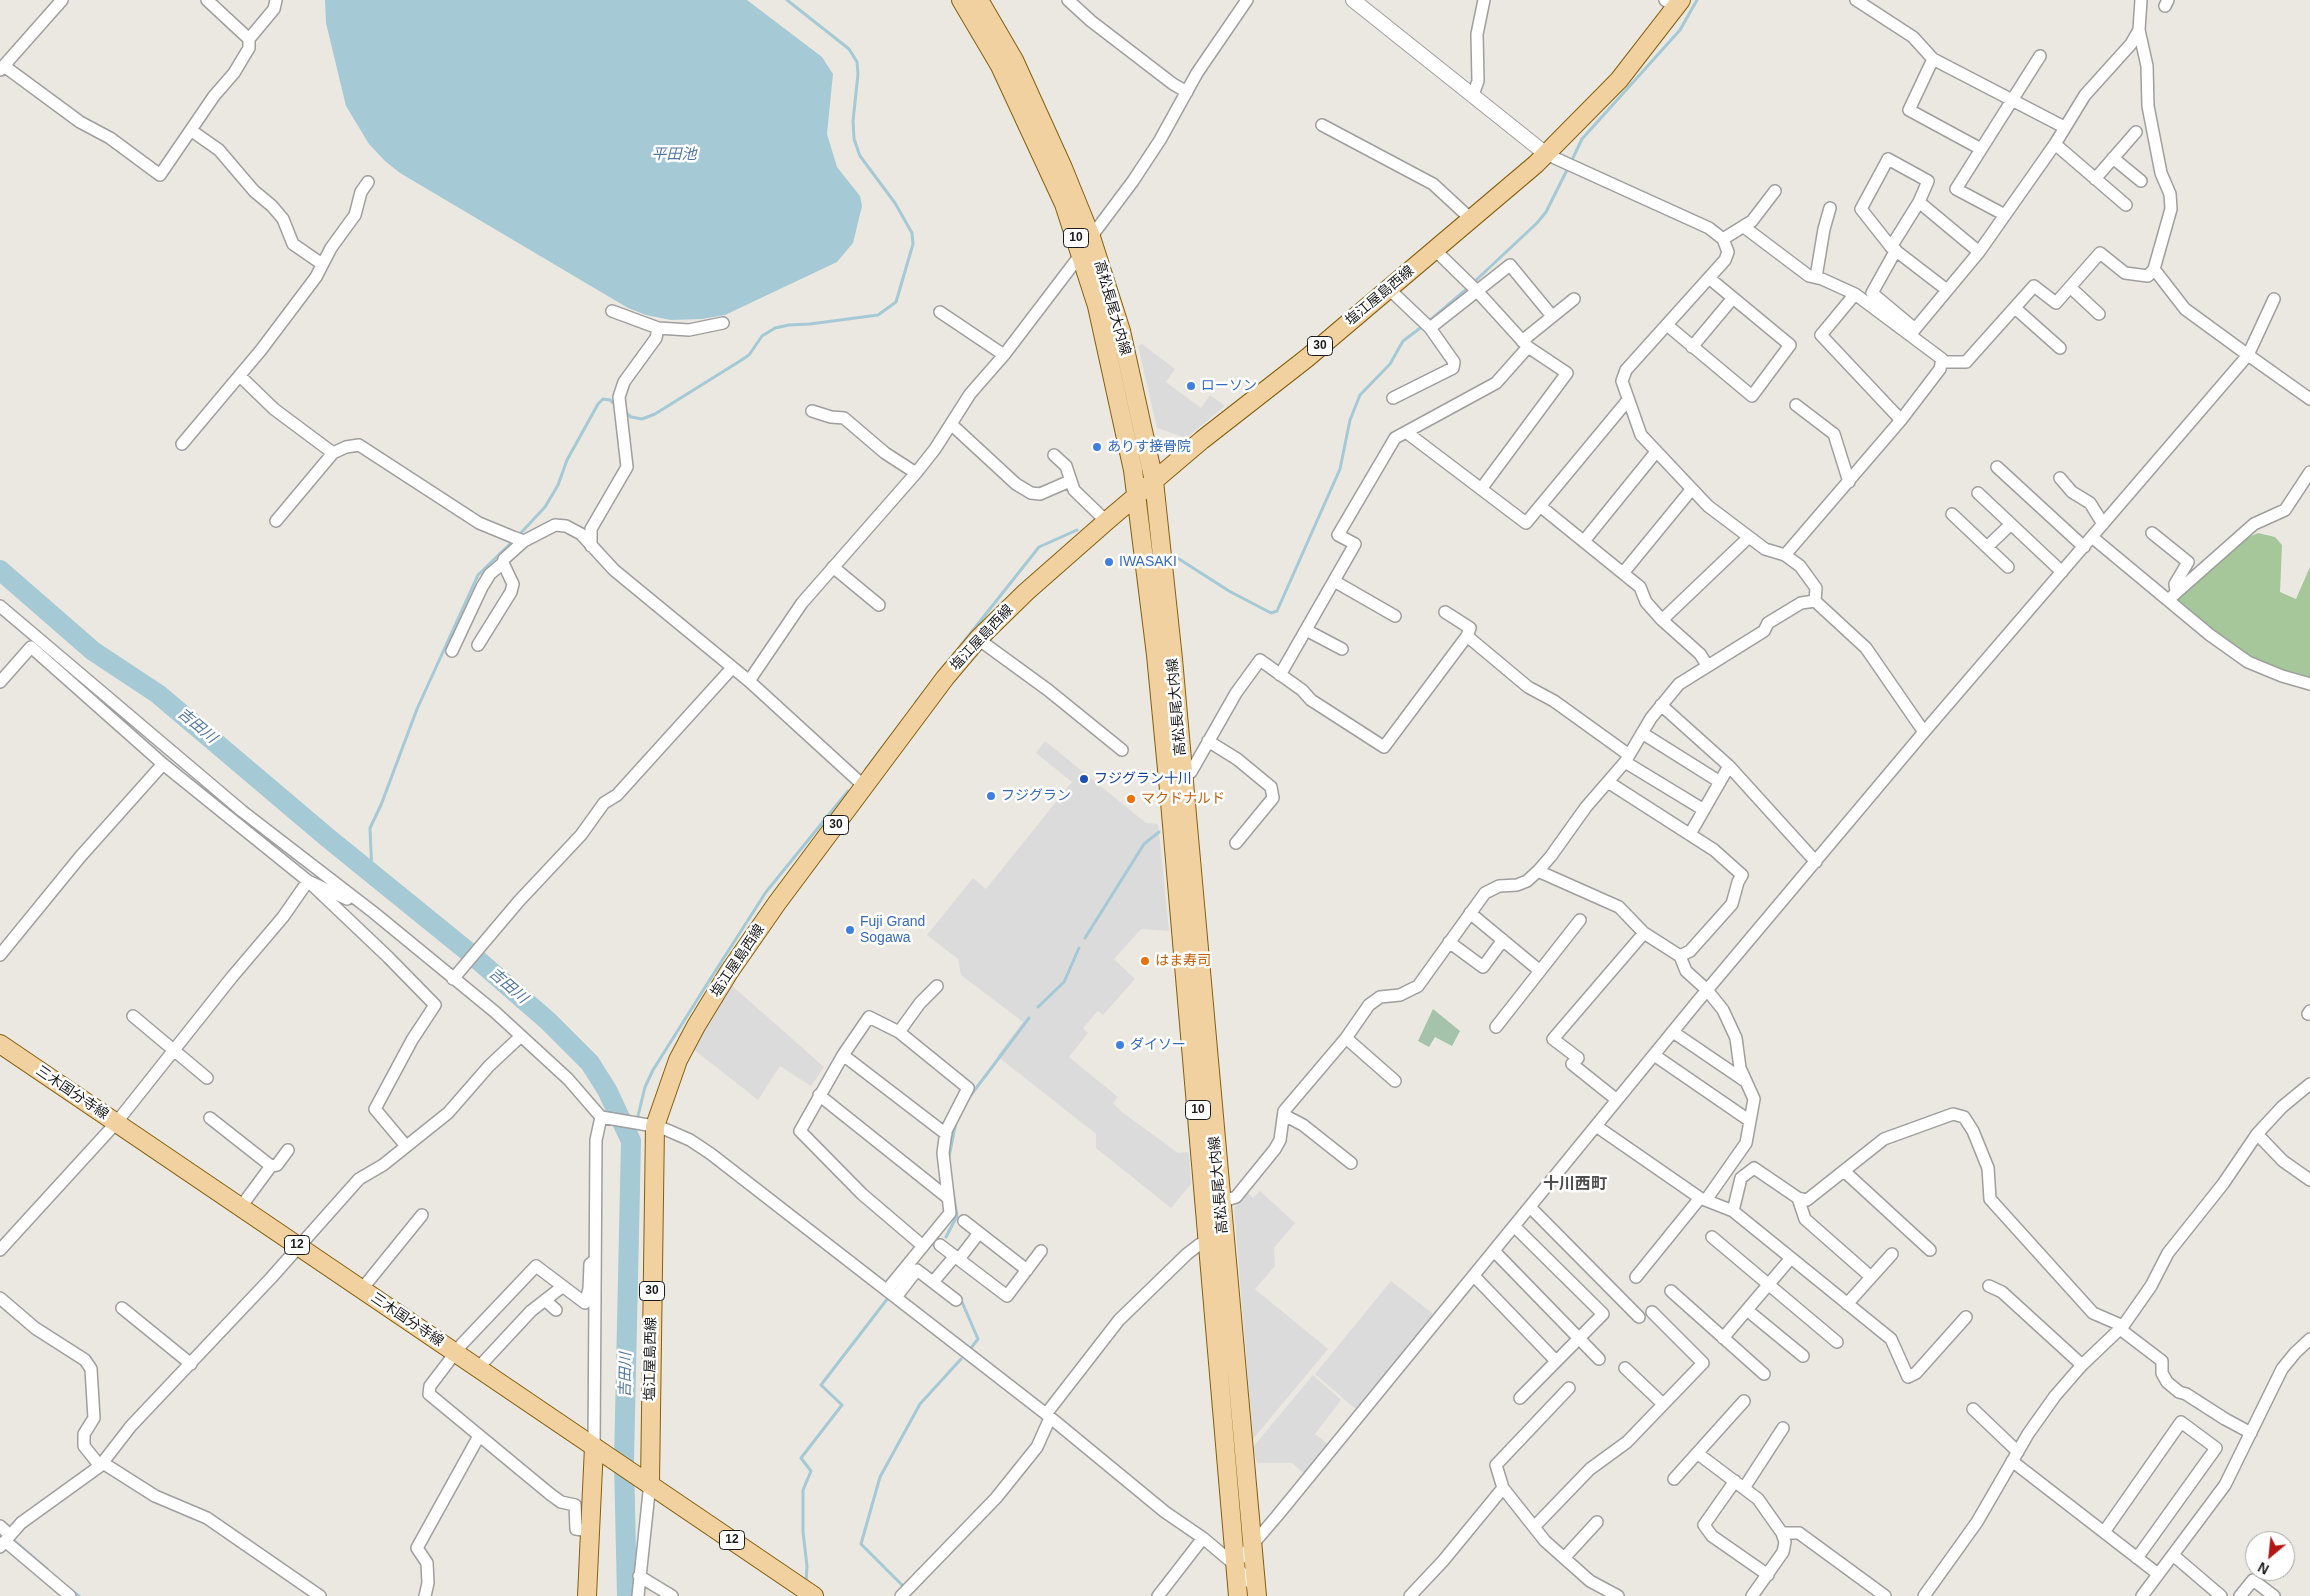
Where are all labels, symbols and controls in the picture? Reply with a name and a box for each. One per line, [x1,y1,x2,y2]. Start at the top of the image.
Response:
water label: 平田池 [652,146,696,164]
road number: 10 [1064,228,1088,248]
street label: 高松長尾大内線 [1090,259,1134,357]
street label: 塩江屋島西線 [1342,263,1418,329]
road number: 30 [1308,336,1332,356]
place label: ローソン [1201,378,1257,394]
marker: ローソン [1185,380,1197,392]
place label: ありす接骨院 [1107,439,1191,455]
marker: ありす接骨院 [1091,441,1103,453]
place label: IWASAKI [1119,554,1177,570]
marker: IWASAKI [1103,556,1115,568]
street label: 塩江屋島西線 [947,602,1017,674]
street label: 高松長尾大内線 [1164,657,1190,757]
water label: 吉田川 [174,705,220,747]
place label: フジグラン十川 [1094,771,1192,787]
marker: フジグラン十川 [1078,773,1090,785]
place label: フジグラン [1001,788,1071,804]
marker: フジグラン [985,790,997,802]
place label: マクドナルド [1141,791,1225,807]
marker: マクドナルド [1125,793,1137,805]
road number: 30 [824,816,848,834]
place label: Fuji Grand Sogawa [860,914,925,946]
street label: 塩江屋島西線 [708,921,768,1001]
marker: Fuji Grand Sogawa [844,924,856,936]
place label: はま寿司 [1155,953,1211,969]
marker: はま寿司 [1139,955,1151,967]
water label: 吉田川 [485,964,531,1008]
place label: ダイソー [1130,1037,1186,1053]
marker: ダイソー [1114,1039,1126,1051]
street label: 三木国分寺線 [32,1063,112,1123]
road number: 10 [1186,1100,1210,1120]
street label: 高松長尾大内線 [1206,1135,1232,1235]
district label: 十川西町 [1543,1175,1607,1195]
road number: 12 [284,1236,310,1254]
road number: 30 [640,1282,664,1300]
street label: 三木国分寺線 [367,1290,447,1350]
street label: 塩江屋島西線 [642,1317,660,1401]
water label: 吉田川 [617,1352,635,1398]
road number: 12 [720,1530,744,1550]
north arrow [2245,1531,2295,1581]
text: N [2255,1559,2272,1578]

